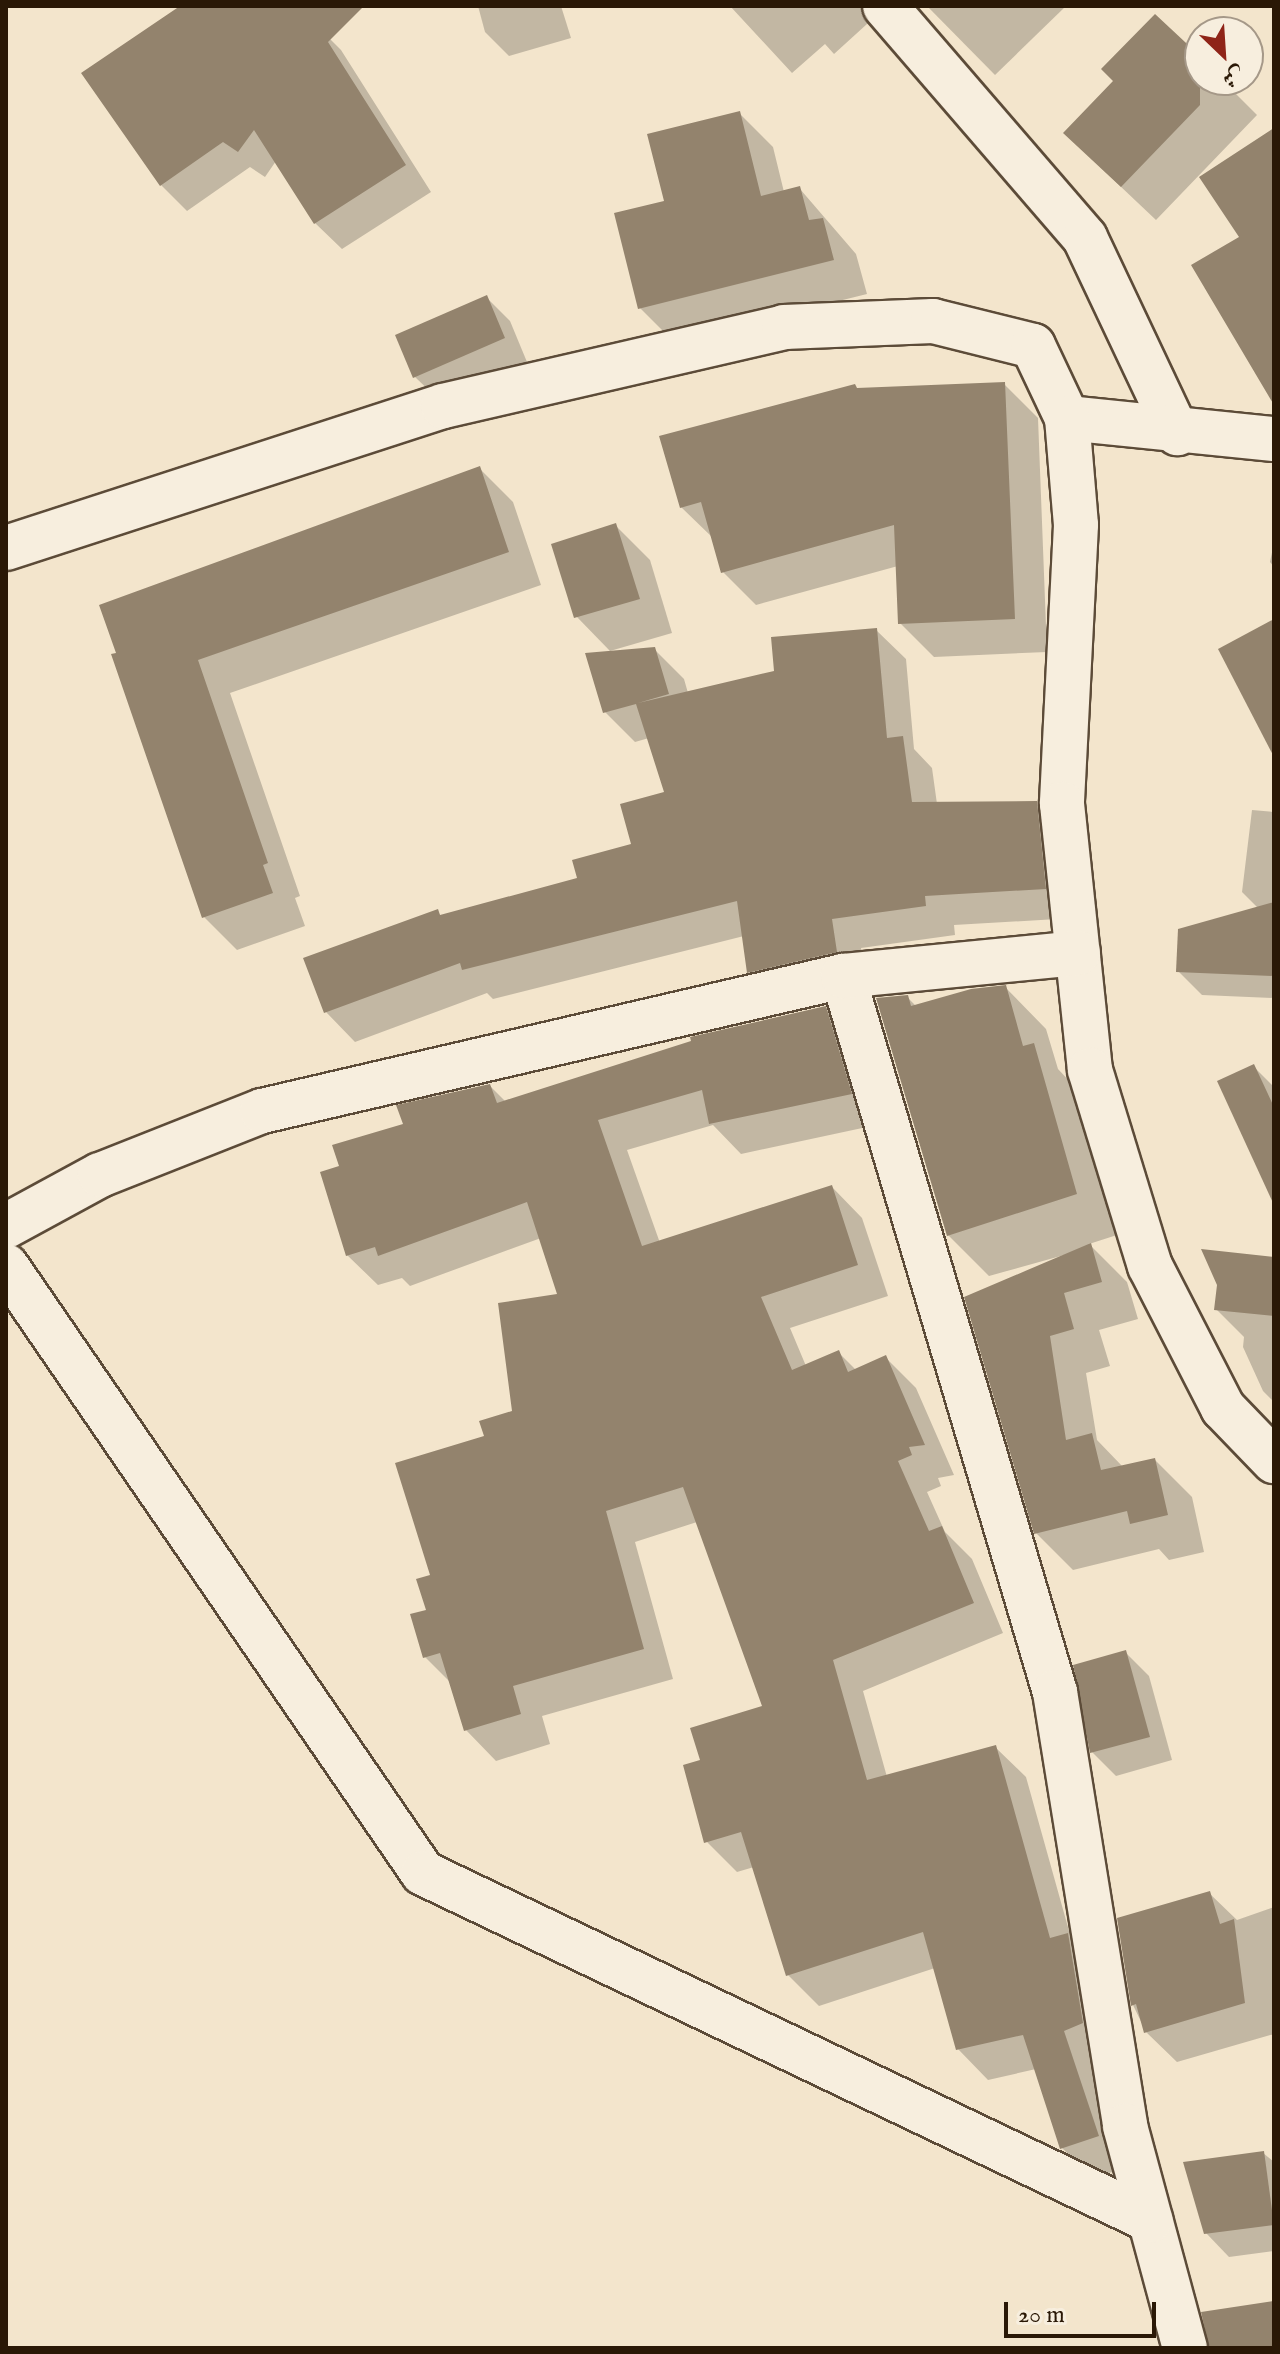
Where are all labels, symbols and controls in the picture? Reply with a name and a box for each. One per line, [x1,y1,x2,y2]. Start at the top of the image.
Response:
north arrow [1184,16,1264,96]
text: ش [1217,59,1249,93]
scale bar [1008,2286,1160,2336]
text: 20 m [1018,2300,1065,2331]

